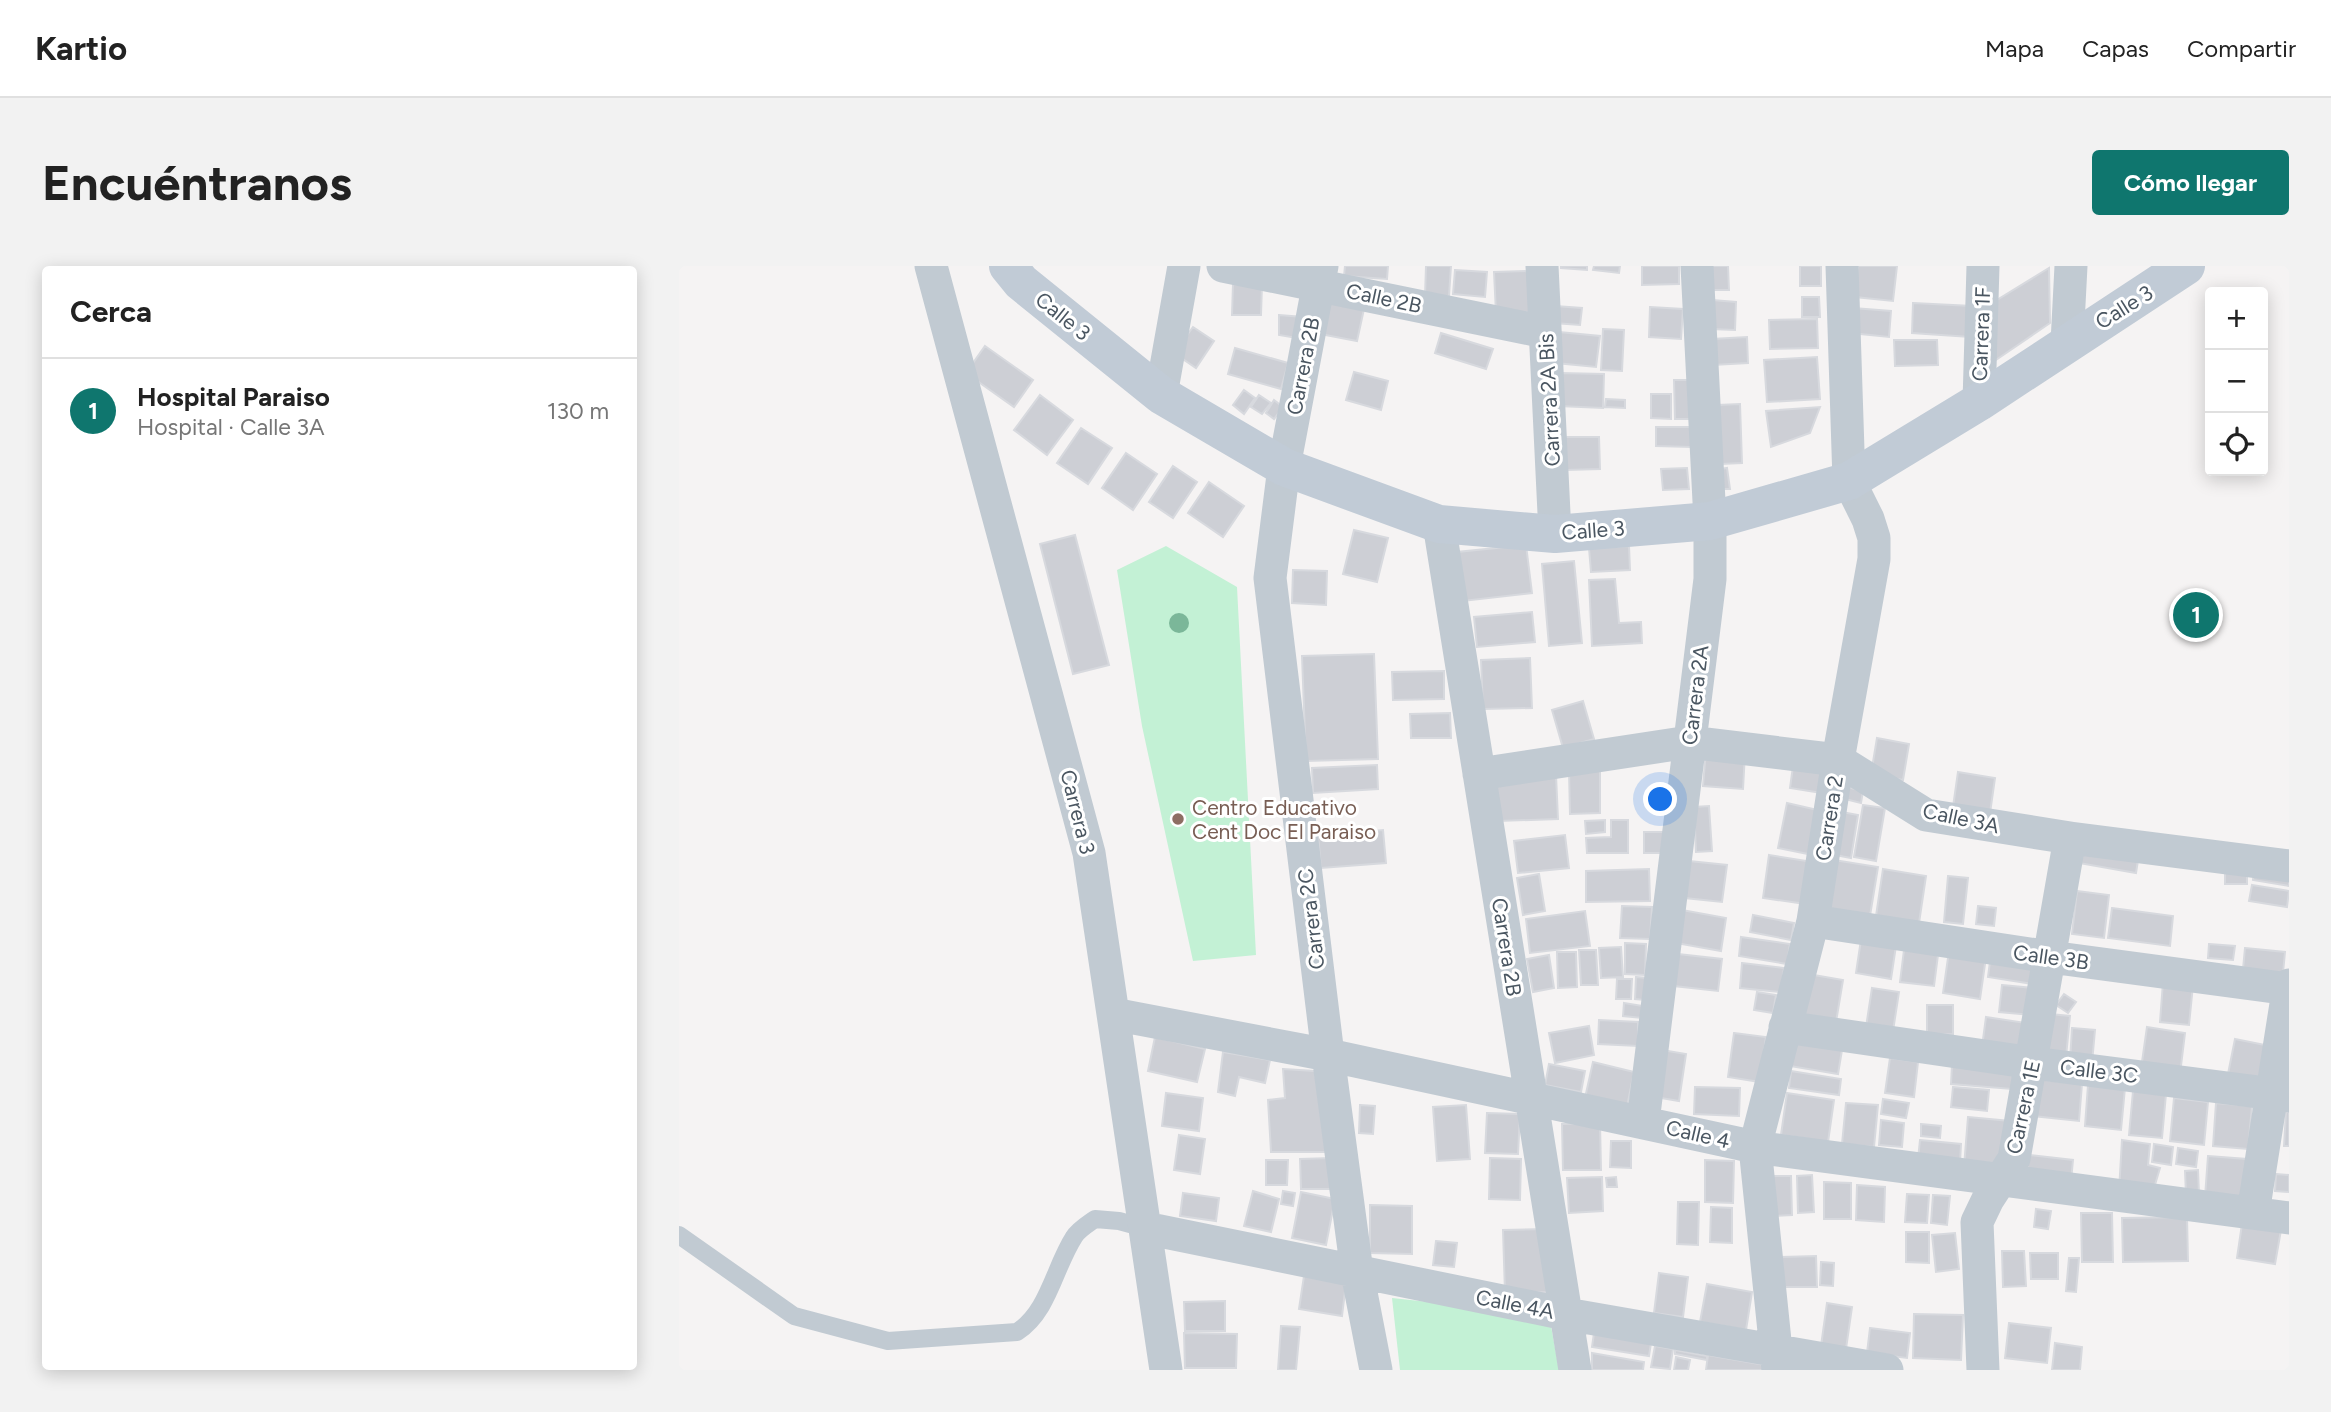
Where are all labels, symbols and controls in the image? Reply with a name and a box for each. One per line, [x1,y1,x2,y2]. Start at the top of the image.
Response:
text: Kartio [35,29,127,68]
text: Mapa [1985,34,2044,63]
text: Capas [2082,34,2149,63]
text: Compartir [2187,34,2296,63]
button: Cómo llegar [2092,150,2289,215]
text: Encuéntranos [42,153,352,212]
street label: Calle 2B [1344,278,1424,318]
street label: Calle 3 [2091,280,2157,334]
street label: Calle 3 [1031,286,1095,346]
street label: Carrera 1F [1967,286,1995,382]
map controls [2205,287,2268,476]
button: + [2205,287,2268,350]
text: Cerca [70,293,152,330]
street label: Carrera 2B [1281,315,1325,417]
street label: Carrera 2A Bis [1533,333,1565,467]
button: − [2205,350,2268,413]
text: Hospital Paraiso [137,381,330,413]
text: 1 [88,397,98,425]
text: 130 m [547,397,609,425]
text: Hospital · Calle 3A [137,413,325,441]
button: locate [2205,413,2268,476]
street label: Calle 3 [1561,515,1625,545]
pin: 1 [2173,589,2219,641]
street label: Carrera 2A [1676,644,1714,746]
street label: Carrera 3 [1055,767,1101,857]
street label: Carrera 2 [1810,773,1848,863]
your location [1643,782,1677,816]
place label: Centro Educativo Cent Doc El Paraiso [1192,795,1376,844]
street label: Calle 3A [1921,798,2001,838]
marker: Centro Educativo Cent Doc El Paraiso [1170,811,1186,827]
street label: Carrera 2C [1292,867,1330,971]
street label: Carrera 2B [1487,896,1527,998]
street label: Calle 3B [2012,939,2090,975]
street label: Calle 3C [2059,1054,2139,1088]
street label: Carrera 1E [2001,1058,2045,1156]
street label: Calle 4 [1664,1115,1732,1153]
street label: Calle 4A [1474,1284,1556,1324]

